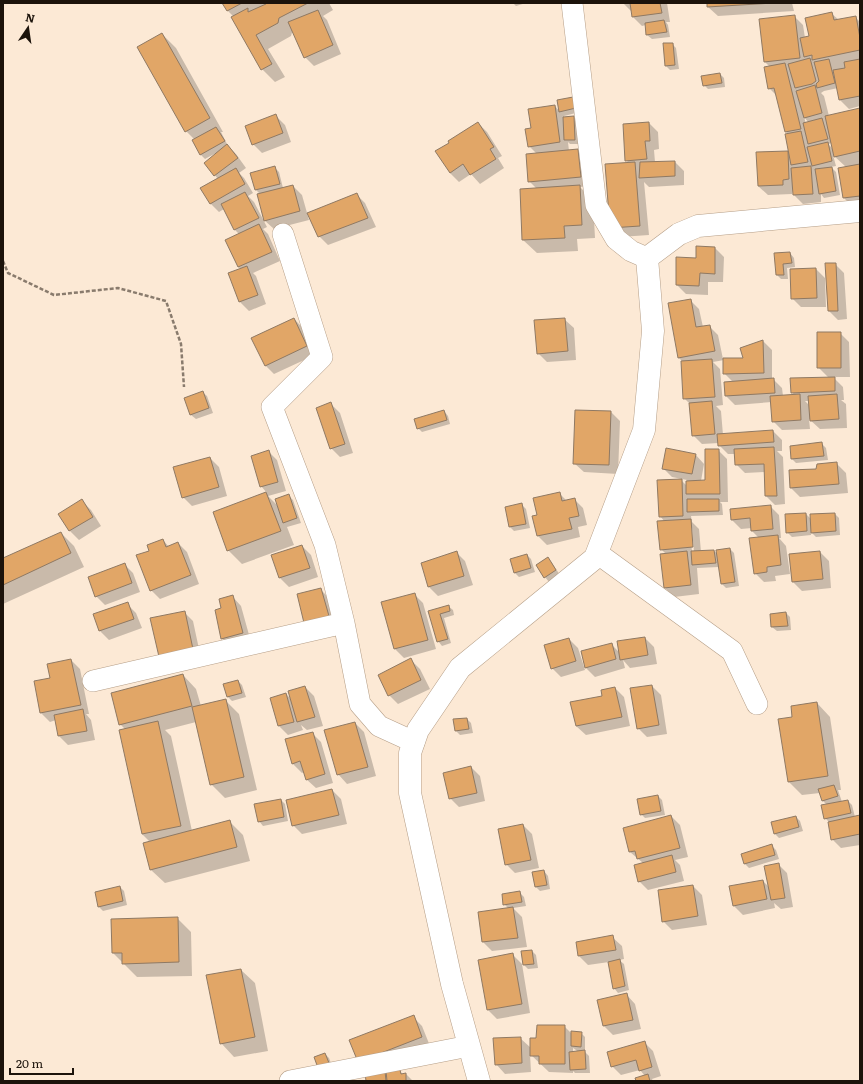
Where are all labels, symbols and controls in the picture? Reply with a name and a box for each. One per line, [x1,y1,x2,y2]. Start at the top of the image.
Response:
north arrow [8,8,48,48]
text: N [24,8,37,26]
scale bar [10,1050,73,1076]
text: 20 m [16,1054,43,1072]

